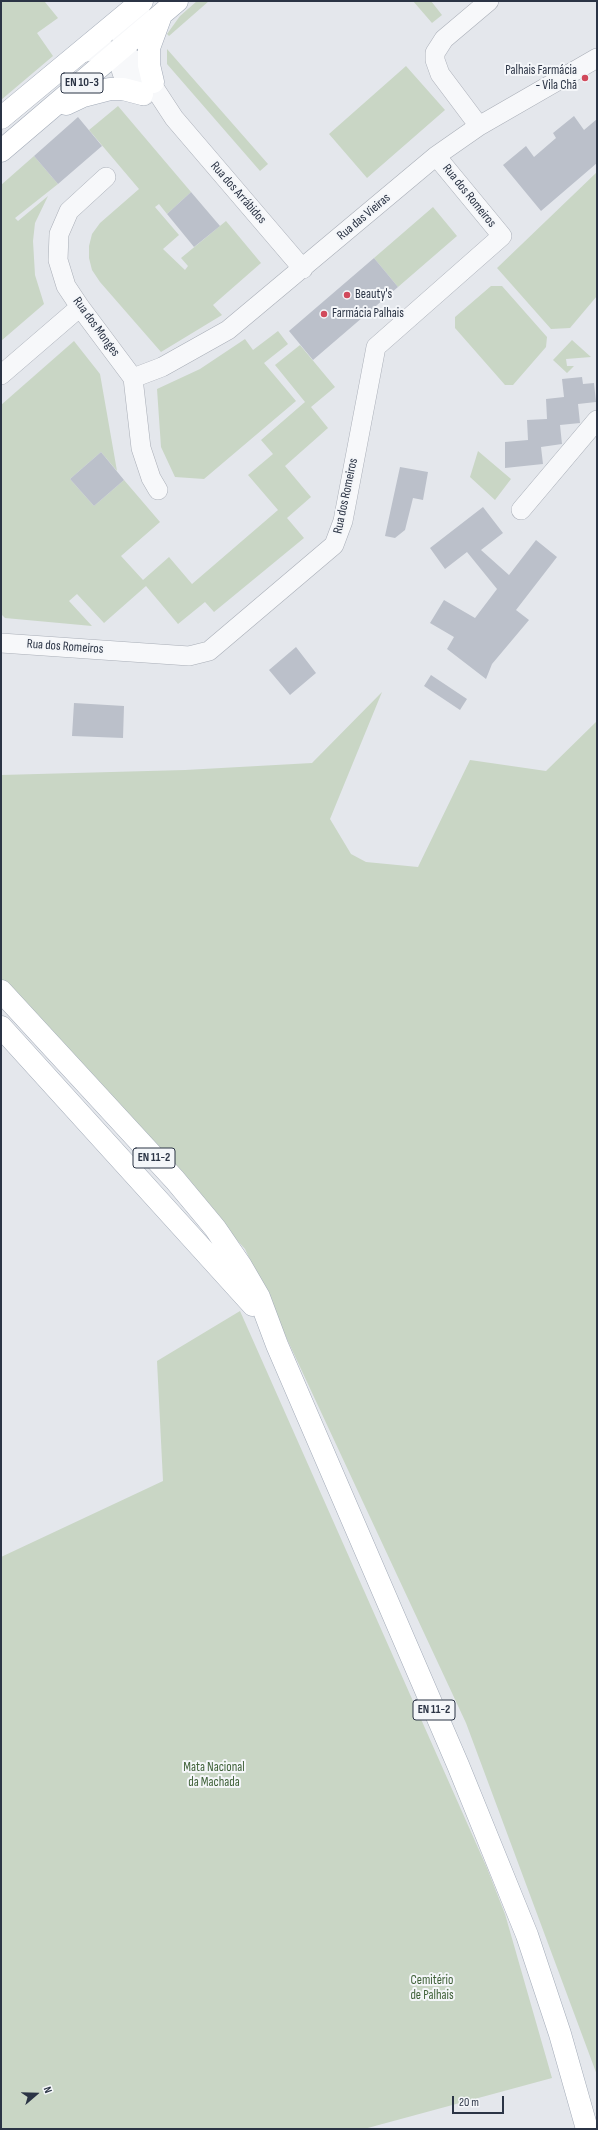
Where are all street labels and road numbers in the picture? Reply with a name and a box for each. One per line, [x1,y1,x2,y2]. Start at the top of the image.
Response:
road number: EN 10-3 [61,73,103,93]
street label: Rua dos Arrábidos [207,159,269,227]
street label: Rua dos Romeiros [439,161,499,231]
street label: Rua das Vieiras [334,190,394,244]
street label: Rua dos Monges [69,294,123,360]
street label: Rua dos Romeiros [330,457,362,535]
street label: Rua dos Romeiros [26,637,104,657]
road number: EN 11-2 [133,1148,175,1168]
road number: EN 11-2 [413,1700,455,1720]

